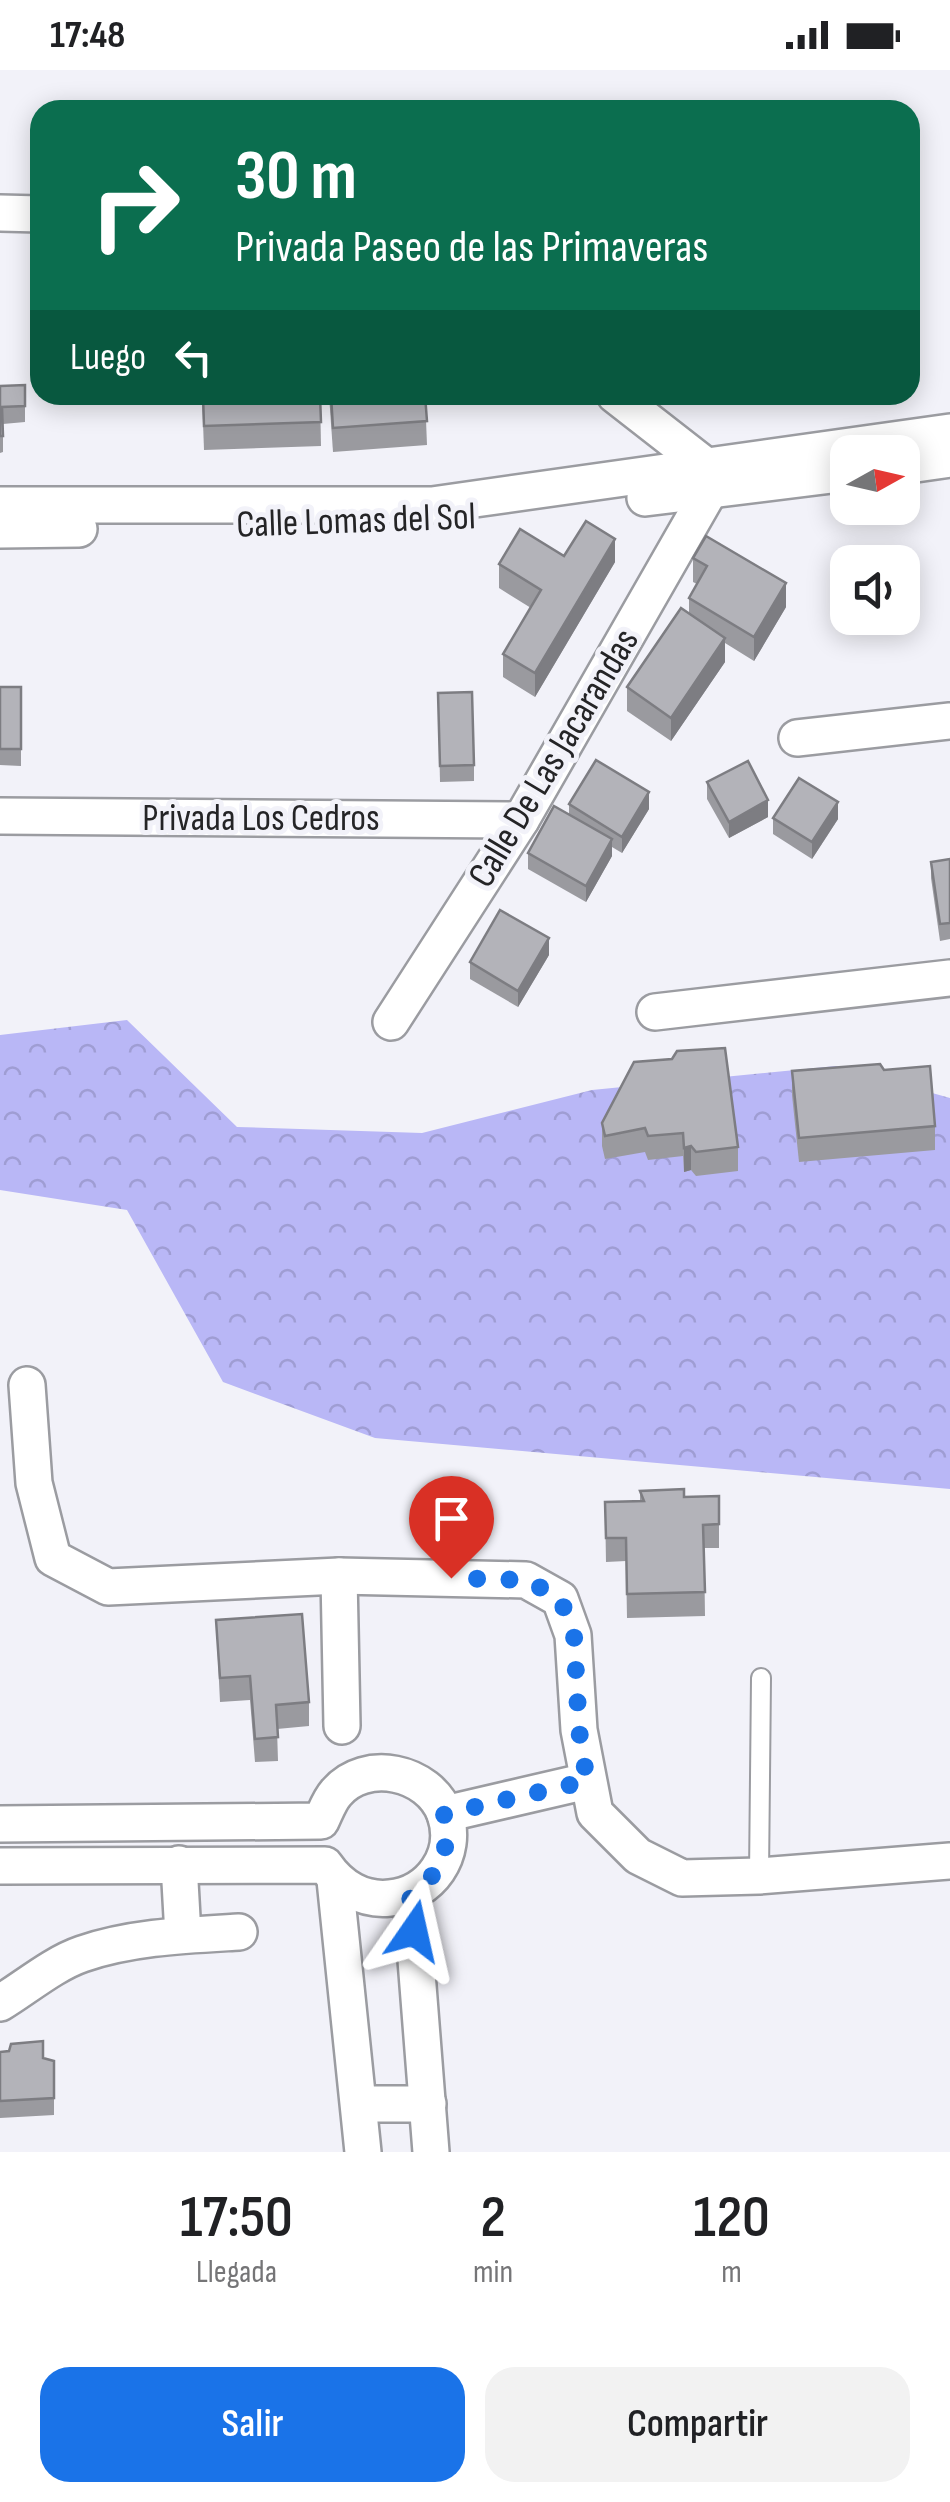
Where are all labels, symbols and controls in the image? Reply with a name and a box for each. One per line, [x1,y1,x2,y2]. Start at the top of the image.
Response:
text: 17:48 [50,13,125,58]
text: 30 m [235,135,357,219]
icon: right [70,140,200,270]
text: Privada Paseo de las Primaveras [235,220,708,275]
icon: left [166,330,221,385]
text: Luego [70,335,146,380]
north arrow [830,435,920,525]
map controls [830,435,920,635]
street label: Calle Lomas del Sol [236,494,476,548]
button: sound [830,545,920,635]
street label: Calle De Las Jacarandas [459,621,649,895]
street label: Privada Los Cedros [142,796,380,841]
pin [409,1476,494,1579]
icon: arrive [424,1491,479,1546]
position arrow [362,1879,466,1983]
text: 17:50 [180,2182,293,2254]
text: 2 [480,2182,506,2254]
text: 120 [693,2182,770,2254]
text: Llegada [196,2253,277,2292]
text: min [473,2253,513,2292]
text: m [721,2253,742,2292]
button: Salir [40,2367,465,2482]
button: Compartir [485,2367,910,2482]

